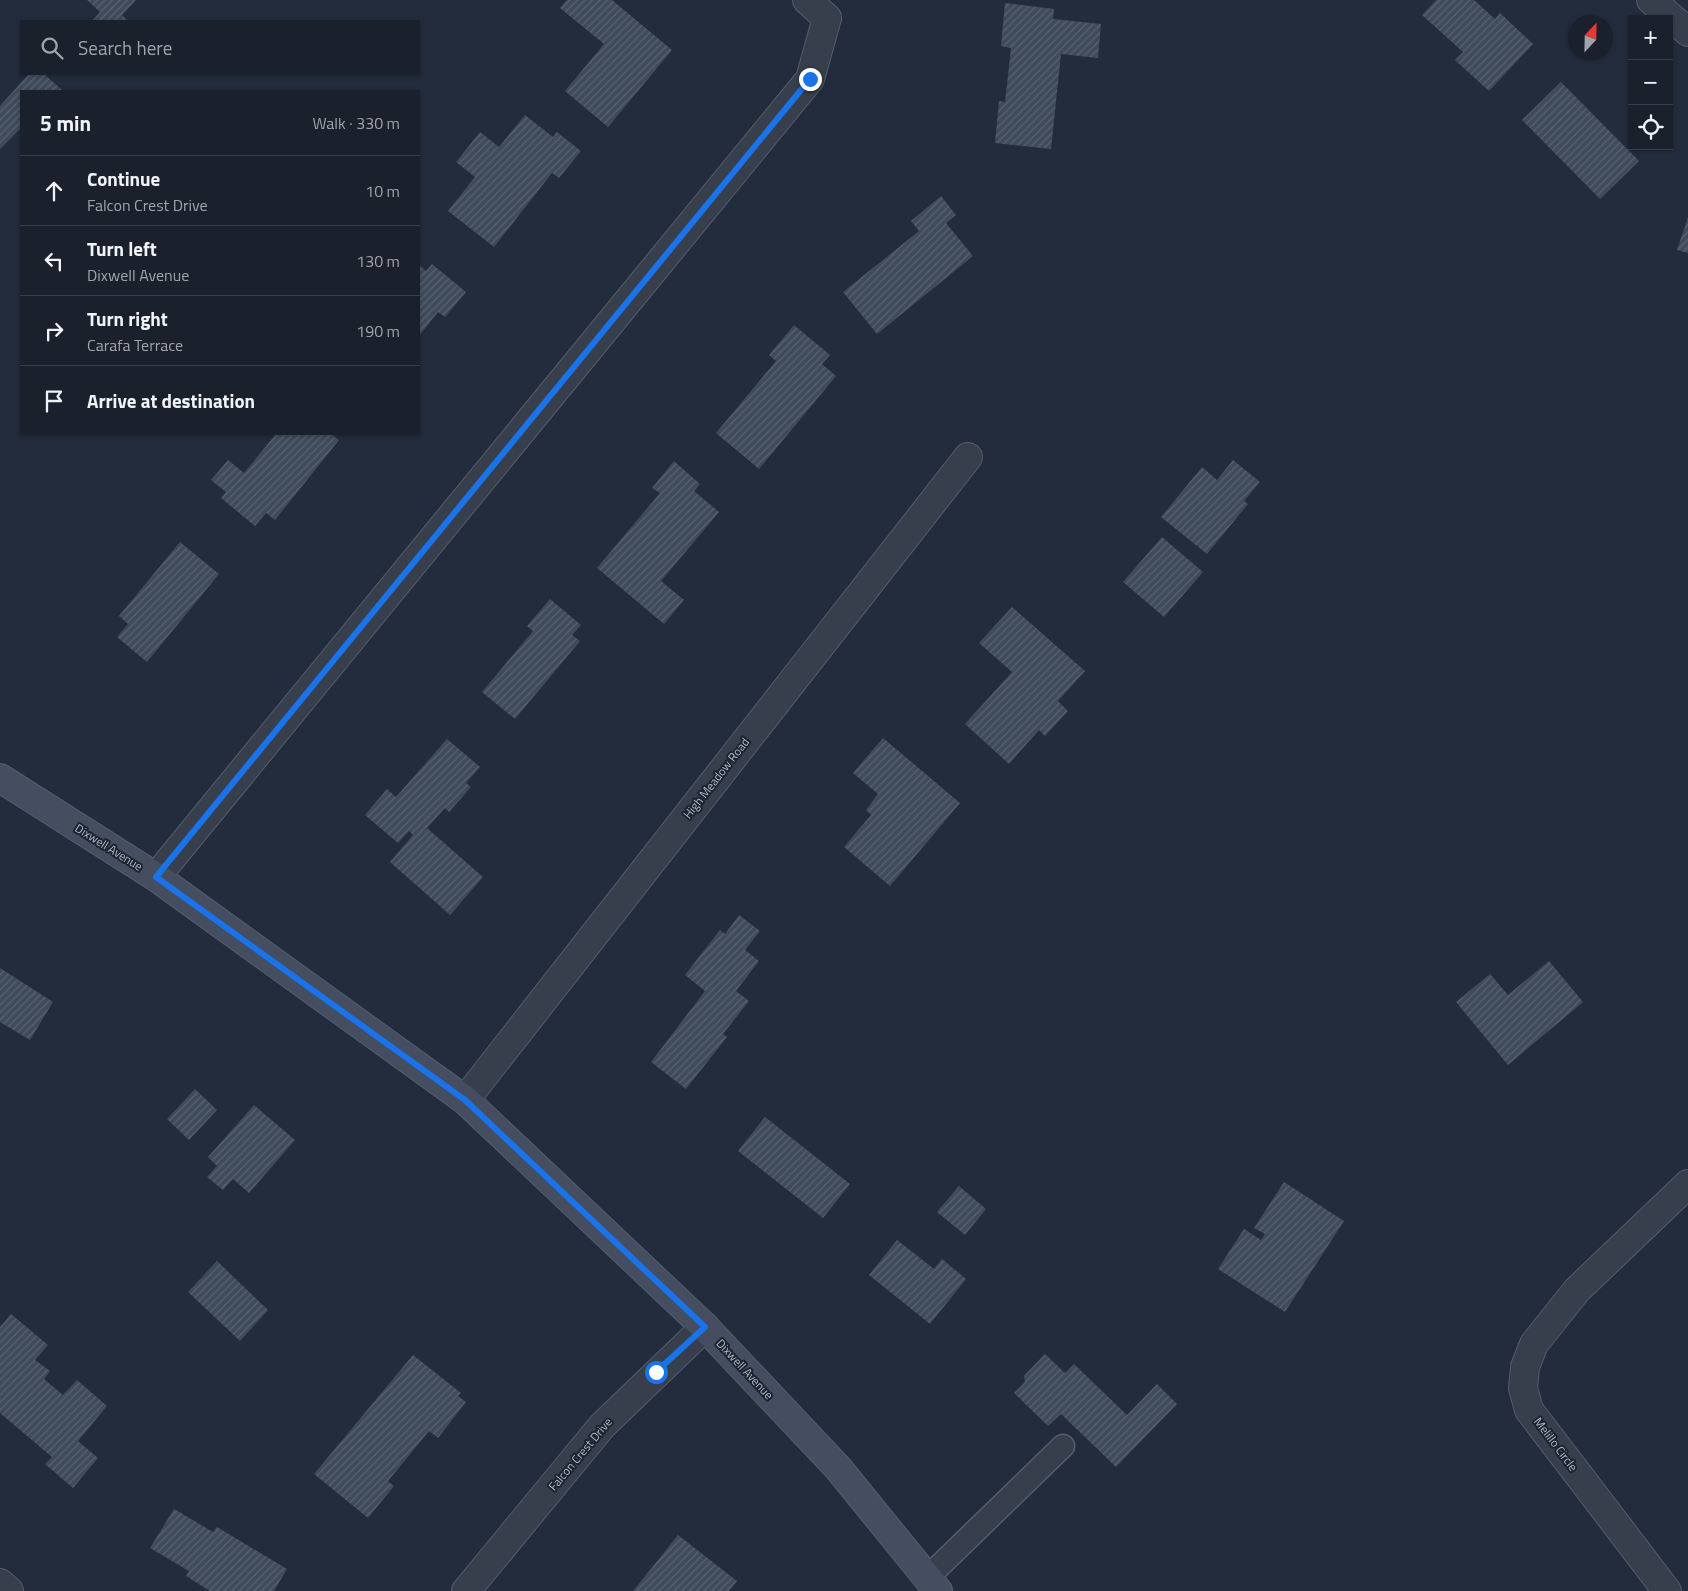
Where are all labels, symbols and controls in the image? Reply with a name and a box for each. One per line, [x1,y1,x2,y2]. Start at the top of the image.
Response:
north arrow [1568,15,1613,60]
map controls [1628,15,1673,150]
button: + [1628,15,1673,60]
search box [20,20,420,75]
text: Search here [78,33,172,62]
icon: search [38,34,66,62]
button: − [1628,60,1673,105]
route end [799,68,822,91]
button: locate [1628,105,1673,150]
text: 5 min [40,107,91,139]
text: Walk · 330 m [312,111,400,135]
text: Continue [87,164,160,193]
icon: ahead [40,177,68,205]
text: 10 m [365,179,400,203]
text: Falcon Crest Drive [87,193,208,217]
text: Turn left [87,234,157,263]
icon: left [40,247,68,275]
text: 130 m [356,249,400,273]
text: Dixwell Avenue [87,263,189,287]
text: Turn right [87,304,168,333]
icon: right [40,317,68,345]
text: 190 m [356,319,400,343]
text: Carafa Terrace [87,333,183,357]
text: Arrive at destination [87,386,255,415]
icon: arrive [40,387,68,415]
street label: High Meadow Road [678,733,754,823]
street label: Dixwell Avenue [71,819,147,875]
street label: Dixwell Avenue [712,1334,778,1404]
route start [645,1361,668,1384]
street label: Falcon Crest Drive [544,1413,616,1495]
street label: Melillo Circle [1529,1413,1583,1475]

